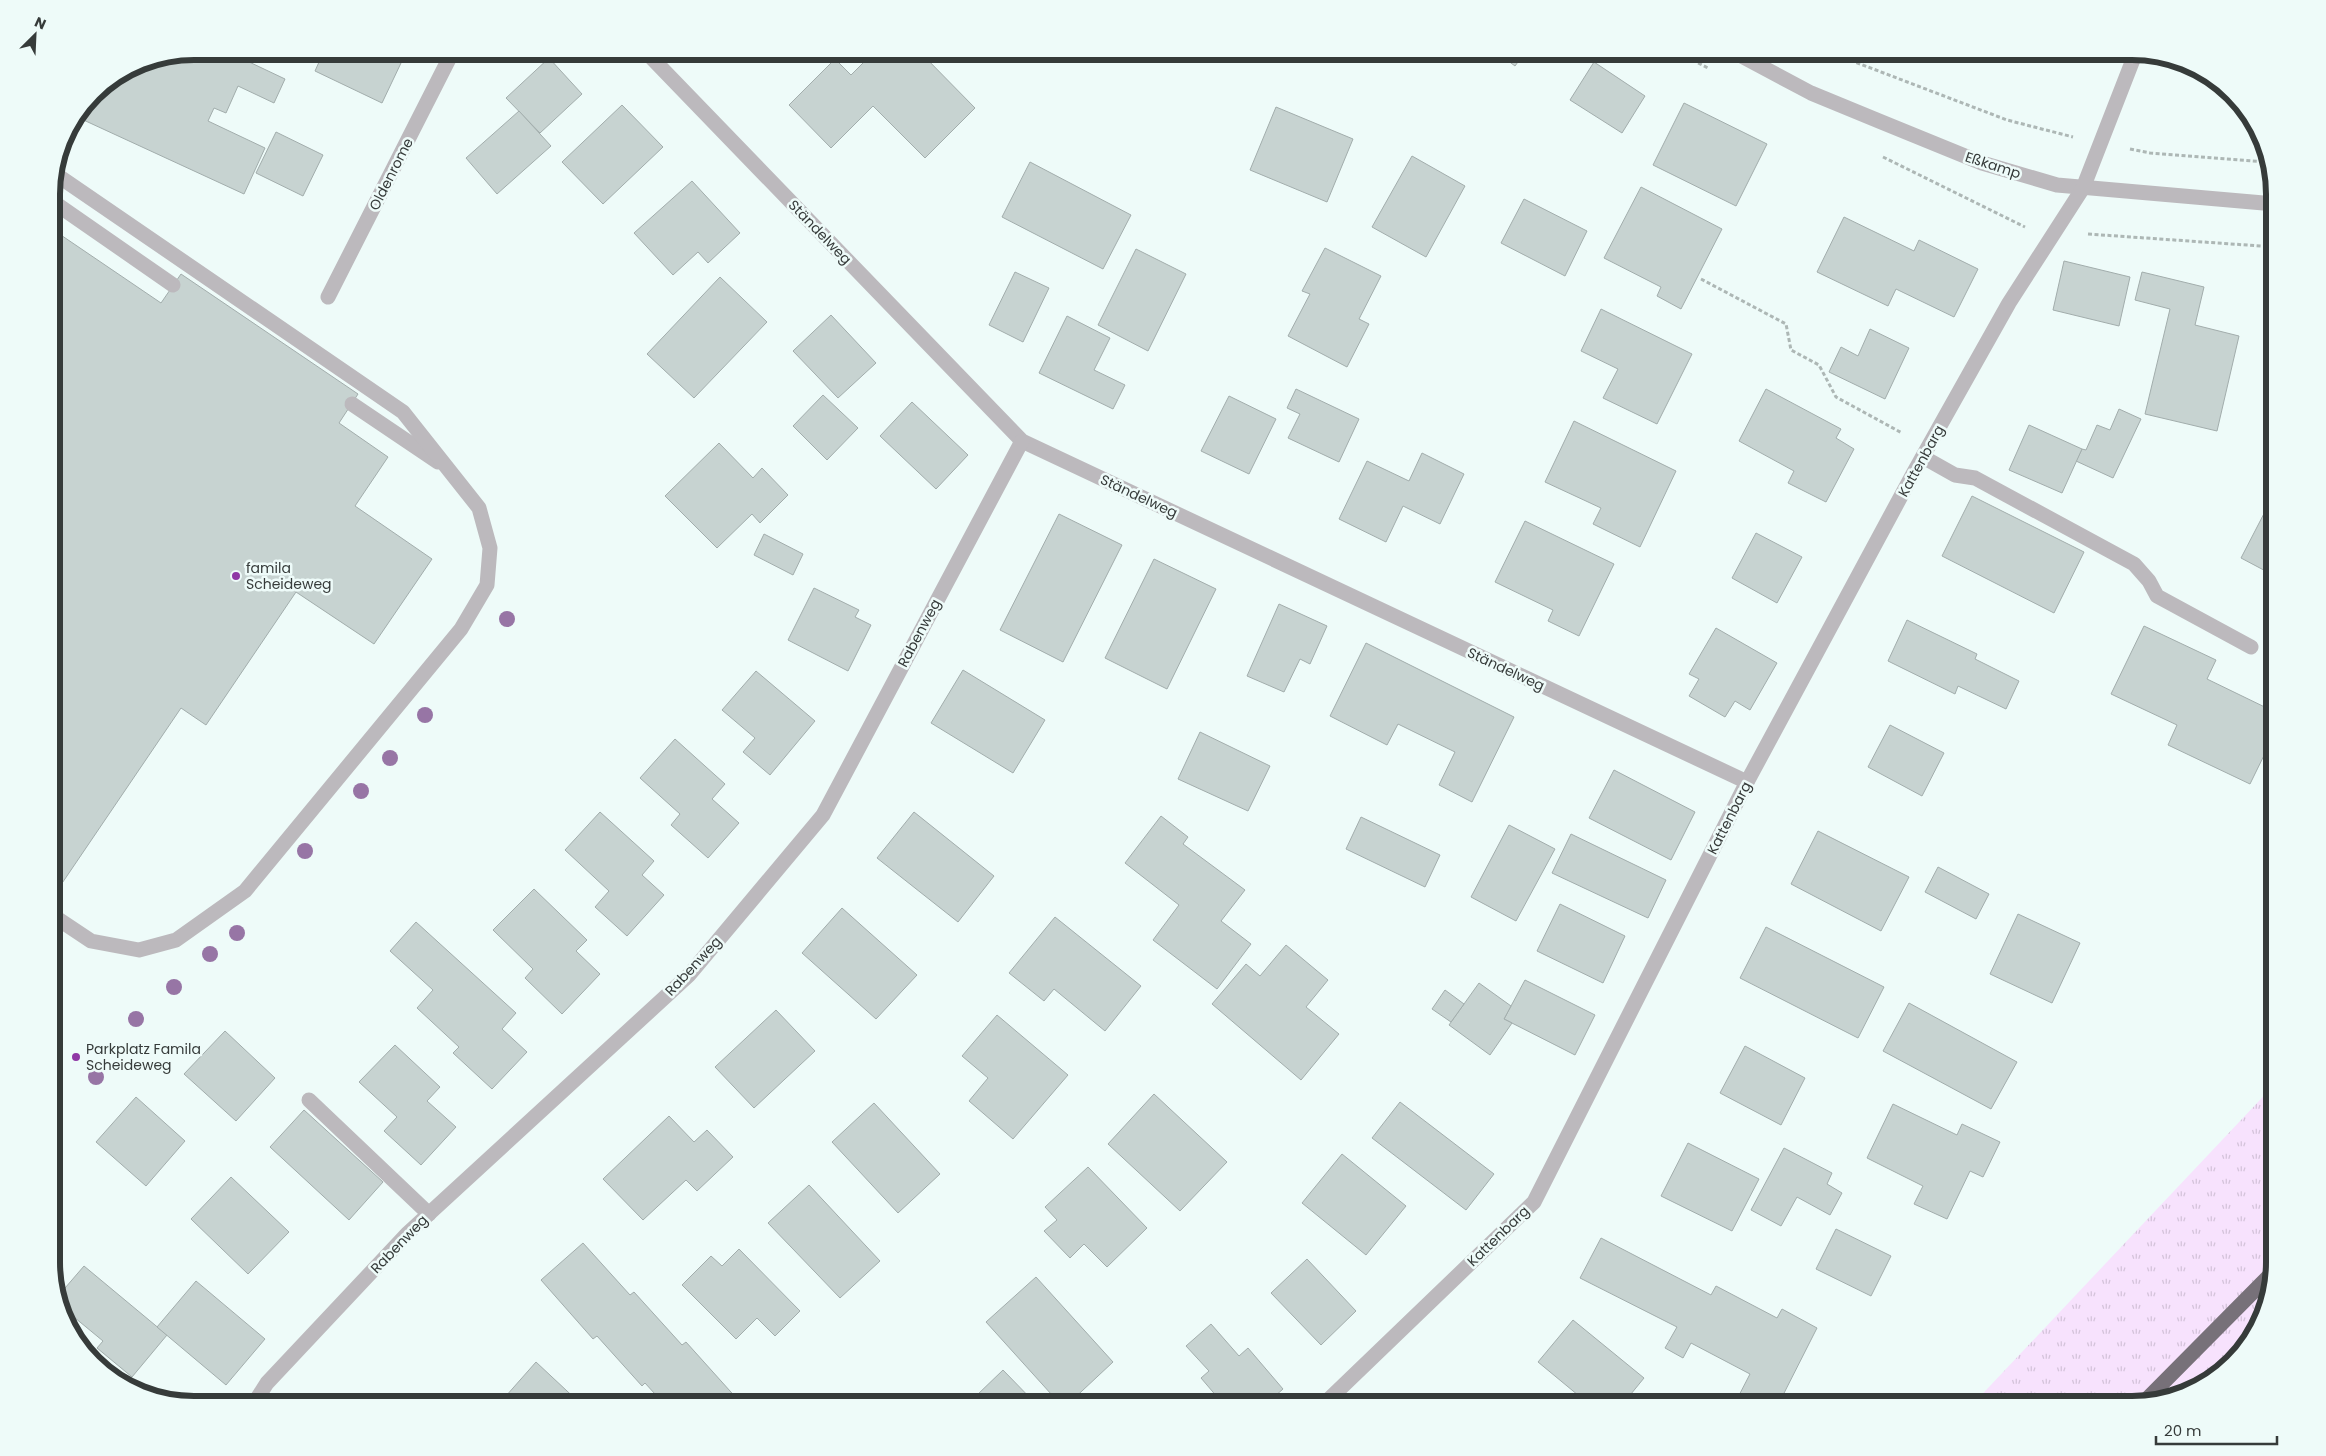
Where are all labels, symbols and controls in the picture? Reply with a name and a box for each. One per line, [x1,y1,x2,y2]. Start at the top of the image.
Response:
north arrow [10,10,60,60]
text: N [31,12,49,34]
street label: Oldenrome [364,134,418,214]
street label: Eßkamp [1963,147,2023,183]
street label: Ständelweg [784,195,856,269]
street label: Kattenbarg [1893,421,1949,501]
street label: Ständelweg [1097,469,1181,523]
place label: famila Scheideweg [246,558,332,594]
marker: famila Scheideweg [230,570,242,582]
street label: Rabenweg [893,595,945,671]
street label: Ständelweg [1464,642,1548,696]
street label: Kattenbarg [1702,778,1756,858]
street label: Rabenweg [660,932,726,1000]
place label: Parkplatz Famila Scheideweg [86,1039,201,1075]
marker: Parkplatz Famila Scheideweg [70,1051,82,1063]
street label: Kattenbarg [1463,1201,1533,1271]
street label: Rabenweg [366,1210,432,1278]
scale bar [2156,1414,2277,1446]
text: 20 m [2164,1420,2202,1441]

